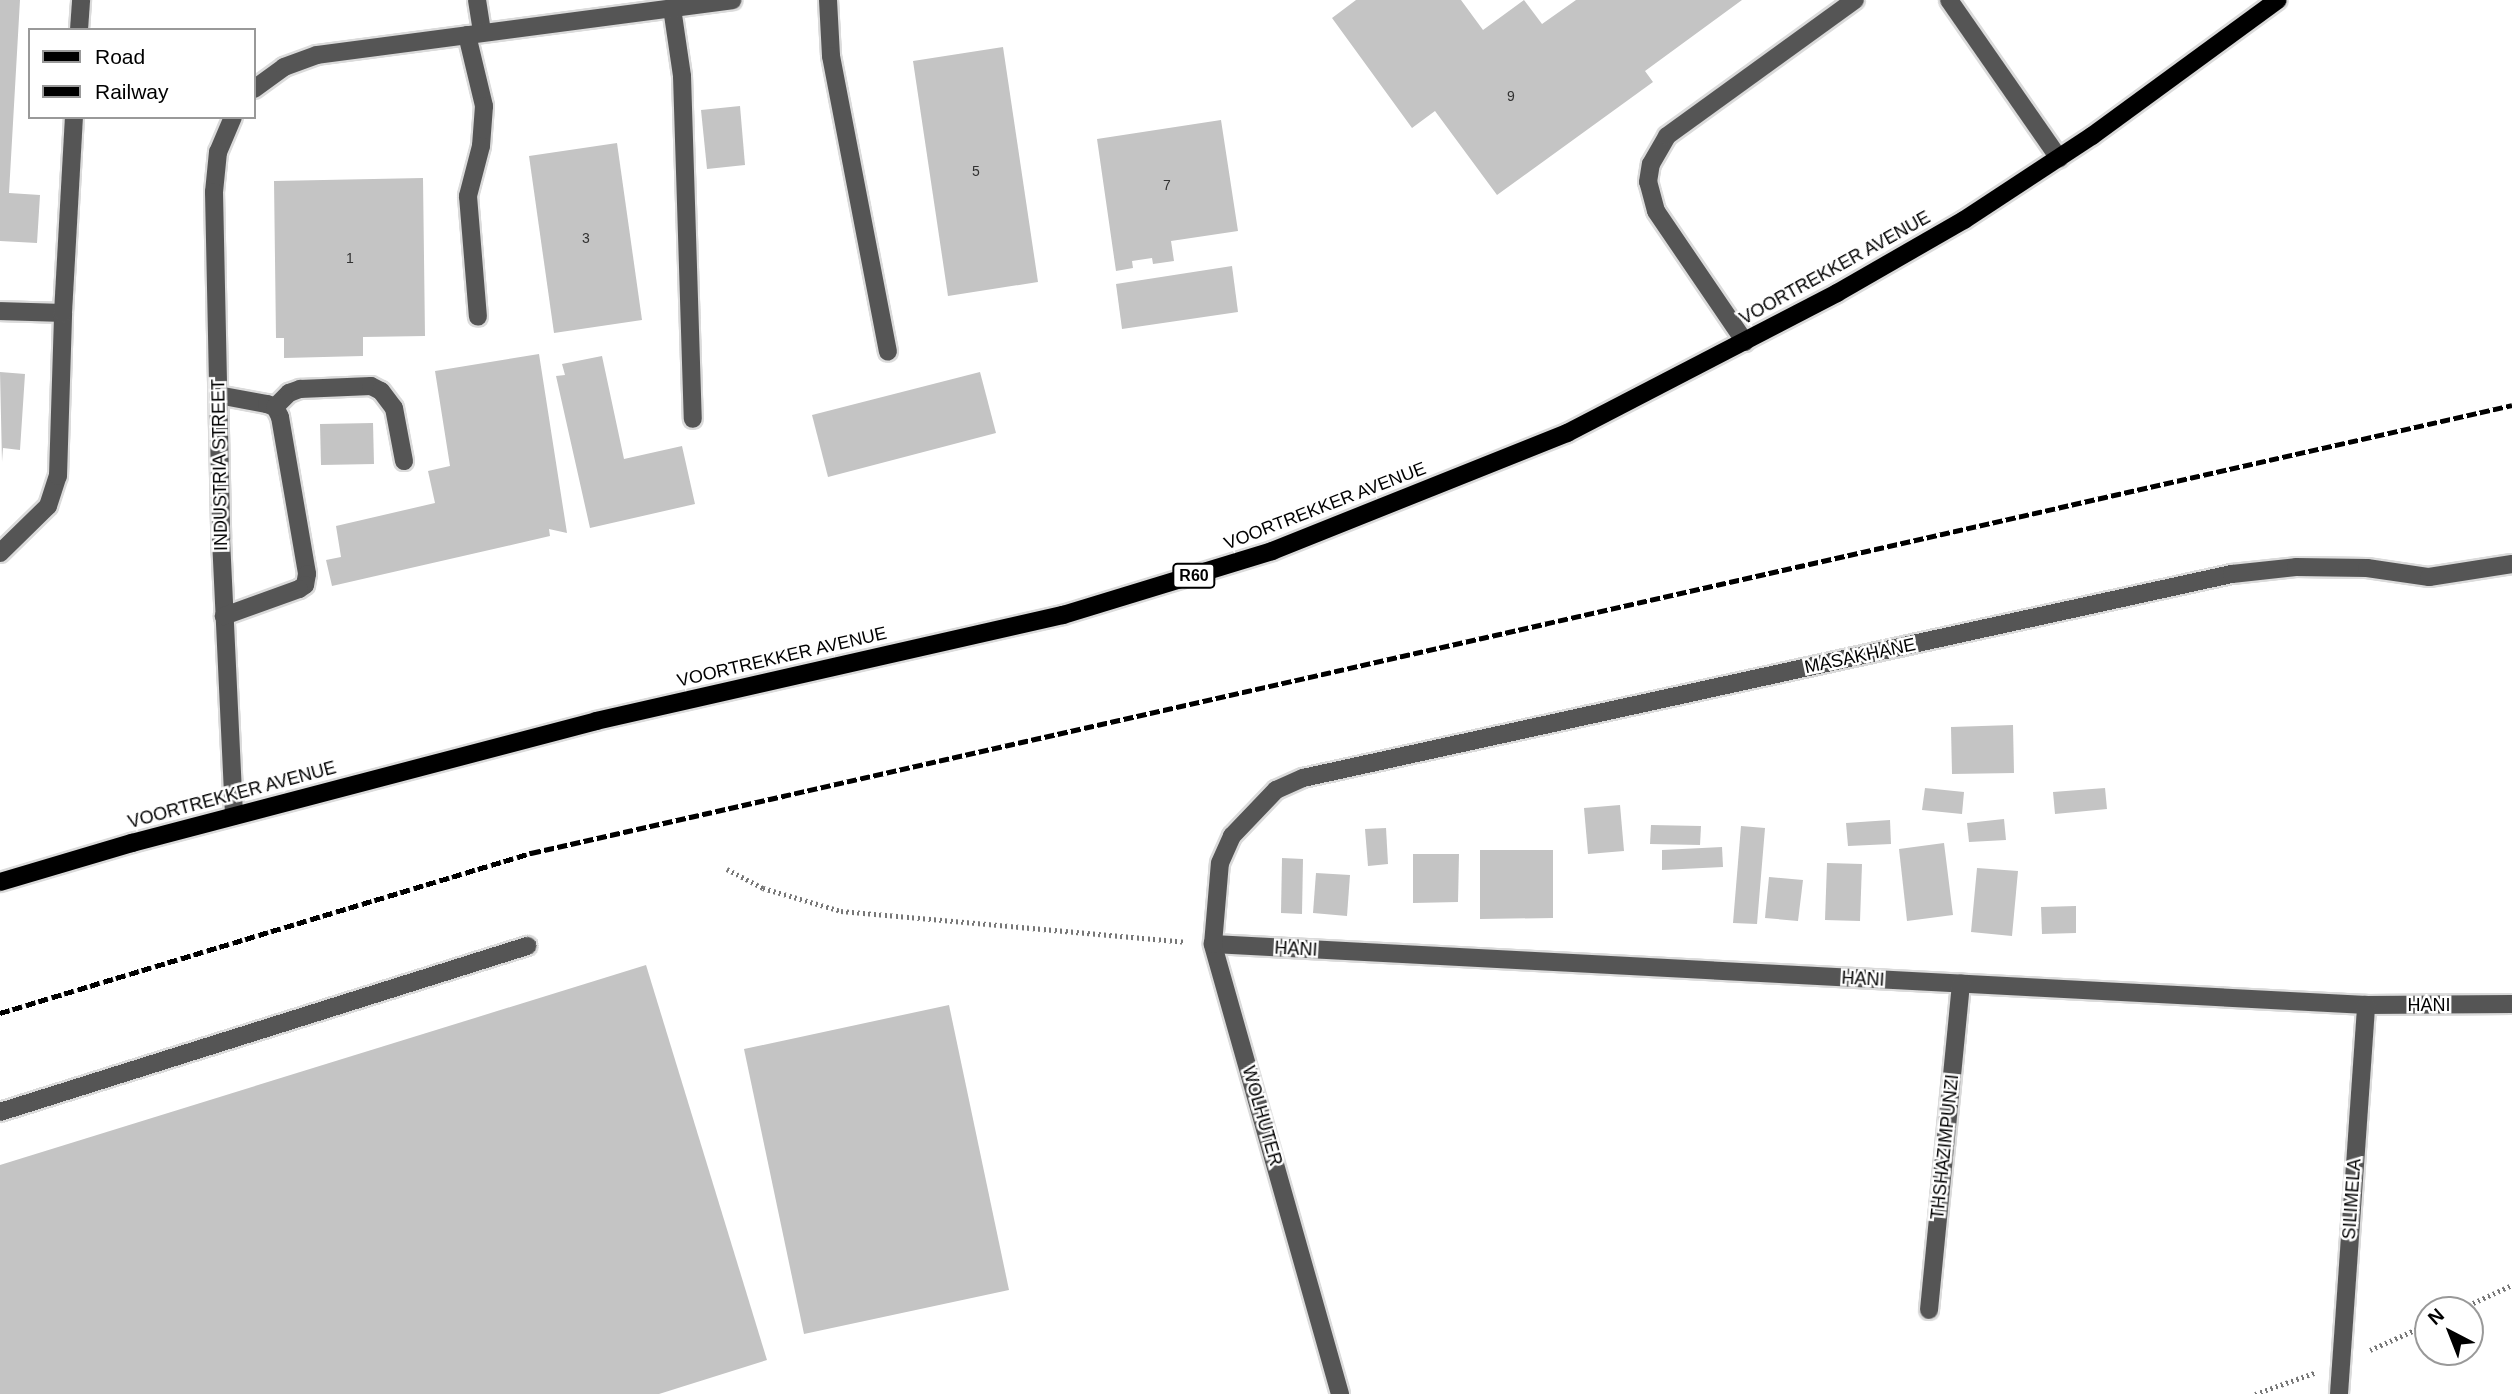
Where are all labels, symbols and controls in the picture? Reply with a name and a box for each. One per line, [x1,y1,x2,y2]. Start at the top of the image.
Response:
legend [28,28,256,119]
text: Road [95,45,145,68]
text: Railway [95,80,169,103]
house number: 9 [1507,88,1515,104]
house number: 5 [972,163,980,179]
house number: 7 [1163,177,1171,193]
street label: VOORTREKKER AVENUE [1736,206,1934,330]
house number: 3 [582,230,590,246]
house number: 1 [346,250,354,266]
street label: INDUSTRIA STREET [208,378,232,552]
street label: VOORTREKKER AVENUE [1221,457,1429,555]
road number: R60 [1171,564,1217,589]
street label: VOORTREKKER AVENUE [675,622,889,692]
street label: MASAKHANE [1802,634,1918,678]
street label: VOORTREKKER AVENUE [125,757,339,833]
street label: HANI [1274,937,1318,961]
street label: HANI [1841,967,1885,991]
street label: HANI [2407,994,2451,1016]
street label: WOLHUTER [1237,1064,1287,1168]
street label: THSHAZIMPUNZI [1927,1073,1963,1221]
street label: SILIMELA [2338,1158,2366,1240]
north arrow [2414,1296,2484,1366]
text: N [2424,1304,2448,1329]

